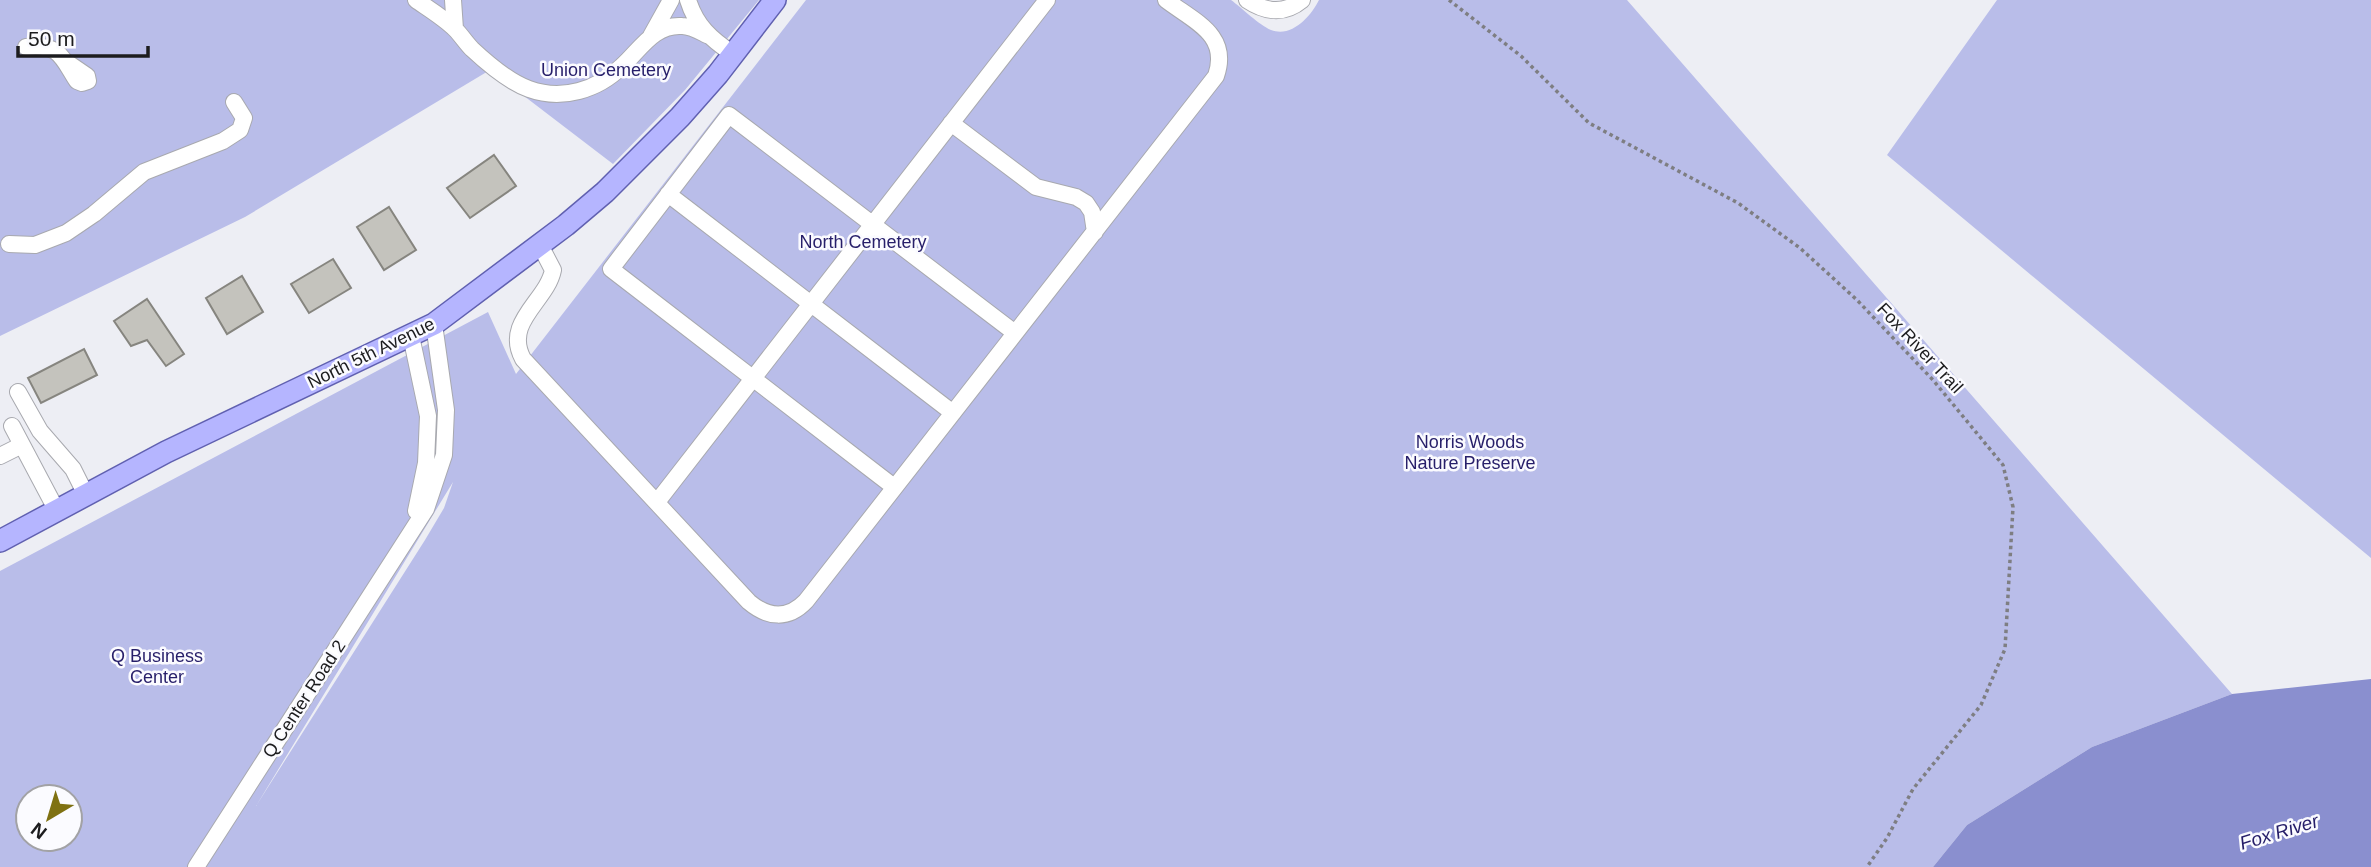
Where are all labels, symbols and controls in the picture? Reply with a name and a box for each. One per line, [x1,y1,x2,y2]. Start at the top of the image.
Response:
scale bar [18,14,147,58]
text: 50 m [28,27,75,50]
park label: Union Cemetery [541,60,671,80]
park label: North Cemetery [799,232,927,252]
street label: Fox River Trail [1873,299,1967,397]
street label: North 5th Avenue [304,314,438,392]
park label: Norris Woods Nature Preserve [1404,432,1536,473]
street label: Q Center Road 2 [259,636,349,762]
park label: Q Business Center [111,646,203,687]
north arrow [14,783,84,853]
water label: Fox River [2237,810,2322,854]
text: N [27,819,51,844]

